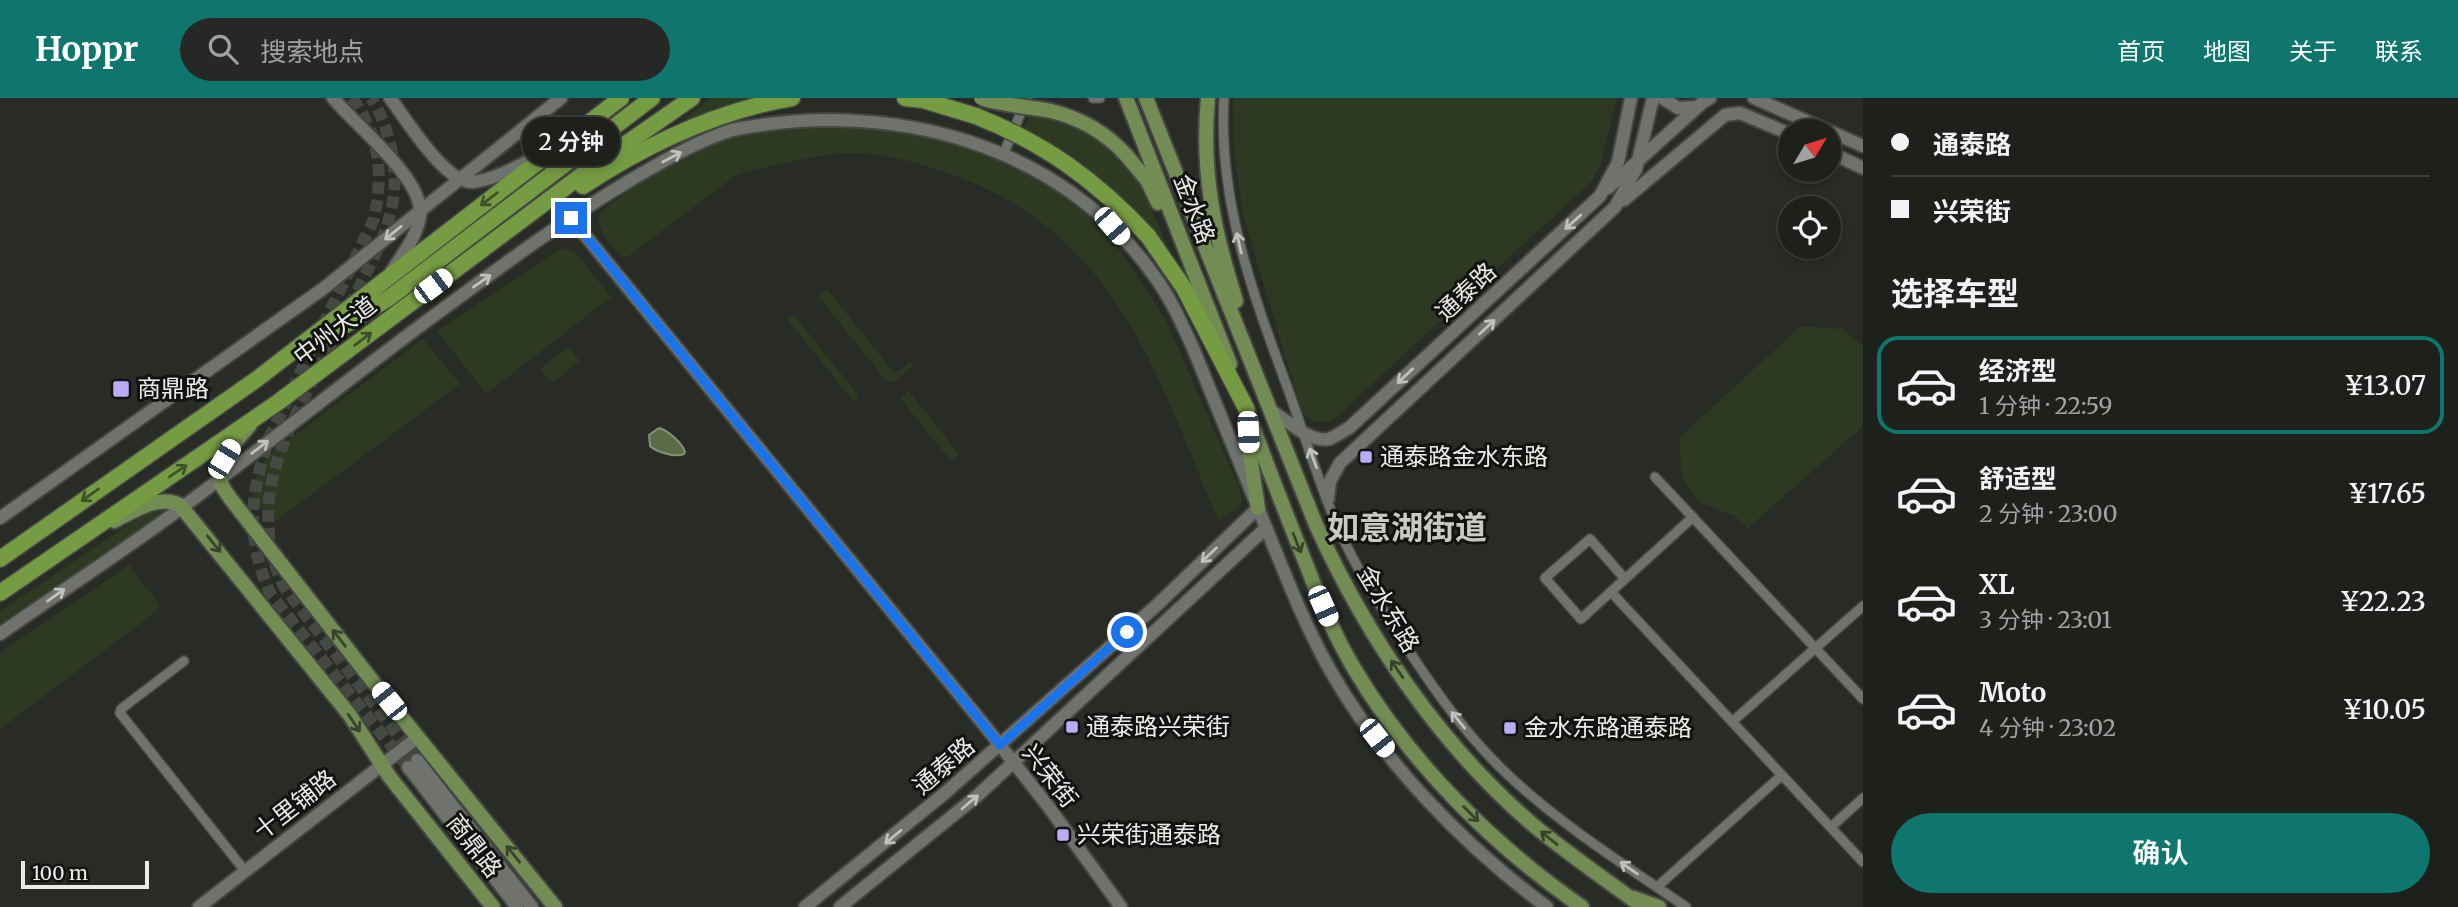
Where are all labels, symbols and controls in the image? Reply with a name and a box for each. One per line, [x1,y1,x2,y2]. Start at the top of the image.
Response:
search box [180,18,670,81]
text: Hoppr [35,29,138,70]
icon: search [204,30,242,68]
text: 搜索地点 [260,35,364,68]
text: 首页 [2117,36,2165,67]
text: 地图 [2203,36,2251,67]
text: 关于 [2289,36,2337,67]
text: 联系 [2375,36,2423,67]
callout: 2 分钟 [522,116,620,166]
north arrow [1778,119,1841,182]
map controls [1778,119,1841,259]
text: 2 分钟 [538,127,604,156]
text: 通泰路 [1933,128,2011,161]
one-way arrow [661,150,682,163]
street label: 金水路 [1167,170,1222,248]
one-way arrow [481,192,499,207]
text: 兴荣街 [1933,195,2011,228]
button: locate [1778,196,1841,259]
route end [555,202,587,234]
car [1091,203,1134,249]
one-way arrow [1564,214,1582,230]
one-way arrow [385,225,403,241]
one-way arrow [1232,232,1245,255]
street label: 通泰路 [1429,256,1503,328]
car [410,265,457,307]
one-way arrow [472,274,491,288]
text: 选择车型 [1891,274,2019,314]
street label: 中州大道 [287,289,382,372]
one-way arrow [1478,318,1495,335]
one-way arrow [353,331,372,346]
icon: car [1895,354,1958,417]
text: 经济型 [1979,354,2057,387]
one-way arrow [1396,368,1414,384]
text: ¥13.07 [2344,369,2426,402]
place label: 商鼎路 [137,373,209,404]
marker: 商鼎路 [111,379,131,399]
text: 1 分钟 · 22:59 [1979,391,2112,420]
car [1237,410,1260,454]
car [205,436,244,482]
one-way arrow [251,440,269,455]
place label: 通泰路金水东路 [1380,441,1548,472]
one-way arrow [1306,448,1318,470]
marker: 通泰路金水东路 [1358,449,1374,465]
icon: car [1895,462,1958,525]
text: 舒适型 [1979,462,2057,495]
one-way arrow [167,464,187,478]
text: ¥17.65 [2348,477,2426,510]
one-way arrow [81,488,100,503]
text: 2 分钟 · 23:00 [1979,499,2118,528]
district label: 如意湖街道 [1327,508,1487,548]
one-way arrow [1292,531,1305,553]
one-way arrow [206,535,222,553]
one-way arrow [1201,547,1218,564]
street label: 金水东路 [1350,560,1426,658]
text: XL [1979,568,2015,601]
icon: car [1895,570,1958,633]
car [1305,583,1342,629]
text: ¥22.23 [2340,585,2426,618]
one-way arrow [46,588,65,602]
text: 3 分钟 · 23:01 [1979,605,2112,634]
route start [1111,616,1143,648]
one-way arrow [332,630,347,648]
one-way arrow [1390,660,1404,680]
text: Moto [1979,676,2046,709]
car [368,678,411,724]
icon: car [1895,678,1958,741]
text: ¥10.05 [2343,693,2426,726]
place label: 通泰路兴荣街 [1086,711,1230,742]
one-way arrow [1450,712,1466,730]
place label: 金水东路通泰路 [1524,712,1692,743]
one-way arrow [347,713,361,732]
text: 4 分钟 · 23:02 [1979,713,2116,742]
car [1356,715,1399,761]
marker: 通泰路兴荣街 [1064,719,1080,735]
marker: 金水东路通泰路 [1502,720,1518,736]
street label: 通泰路 [906,730,981,801]
street label: 兴荣街 [1016,738,1085,814]
street label: 十里铺路 [247,763,342,846]
one-way arrow [960,794,978,810]
one-way arrow [1462,806,1479,823]
street label: 商鼎路 [440,808,509,884]
button: 确认 [1891,813,2430,893]
place label: 兴荣街通泰路 [1077,819,1221,850]
marker: 兴荣街通泰路 [1055,827,1071,843]
one-way arrow [884,829,902,845]
one-way arrow [1540,830,1558,845]
one-way arrow [505,845,520,863]
scale bar [21,858,149,890]
text: 100 m [32,861,88,885]
one-way arrow [1620,861,1640,875]

